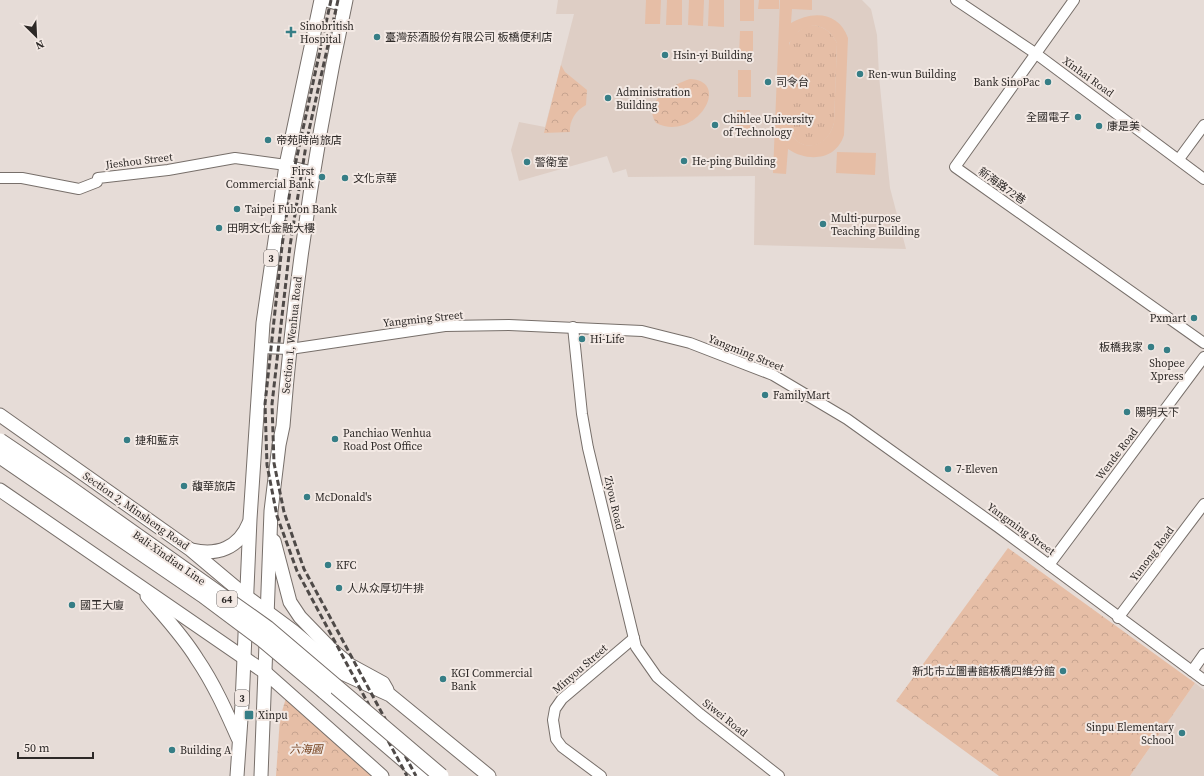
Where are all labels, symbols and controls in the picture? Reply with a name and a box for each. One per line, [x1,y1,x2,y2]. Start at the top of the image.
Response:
north arrow [16,16,56,56]
place label: Sinobritish Hospital [300,19,354,47]
marker: Sinobritish Hospital [285,26,297,38]
place label: 臺灣菸酒股份有限公司 板橋便利店 [385,30,553,45]
marker: 臺灣菸酒股份有限公司 板橋便利店 [372,32,382,42]
text: N [33,36,47,53]
place label: Hsin-yi Building [673,48,753,63]
marker: Hsin-yi Building [660,50,670,60]
street label: Xinhai Road [1059,53,1117,101]
place label: Ren-wun Building [868,67,957,82]
marker: Ren-wun Building [855,69,865,79]
place label: 司令台 [776,75,809,90]
place label: Bank SinoPac [973,75,1041,90]
marker: 司令台 [763,77,773,87]
marker: Bank SinoPac [1043,77,1053,87]
place label: Administration Building [616,85,691,113]
marker: Administration Building [603,93,613,103]
place label: 全國電子 [1026,110,1070,125]
place label: Chihlee University of Technology [723,112,814,140]
marker: 全國電子 [1073,112,1083,122]
place label: 康是美 [1107,119,1140,134]
marker: Chihlee University of Technology [710,120,720,130]
marker: 康是美 [1094,121,1104,131]
place label: 帝苑時尚旅店 [276,133,342,148]
marker: 帝苑時尚旅店 [263,135,273,145]
street label: Jieshou Street [104,149,174,173]
place label: He-ping Building [692,154,776,169]
place label: 警衛室 [535,155,568,170]
marker: He-ping Building [679,156,689,166]
marker: 警衛室 [522,157,532,167]
place label: First Commercial Bank [226,164,315,192]
street label: 新海路72巷 [975,164,1029,208]
place label: 文化京華 [353,171,397,186]
marker: First Commercial Bank [317,172,327,182]
marker: 文化京華 [340,173,350,183]
place label: Taipei Fubon Bank [245,202,338,217]
marker: Taipei Fubon Bank [232,204,242,214]
place label: Multi-purpose Teaching Building [831,211,920,239]
marker: Multi-purpose Teaching Building [818,219,828,229]
place label: 田明文化金融大樓 [227,221,315,236]
marker: 田明文化金融大樓 [214,223,224,233]
road number: 3 [264,250,278,266]
street label: Section 1, Wenhua Road [278,275,306,394]
street label: Yangming Street [382,307,464,331]
place label: Pxmart [1150,311,1186,326]
marker: Pxmart [1189,313,1199,323]
street label: Yangming Street [706,331,787,375]
place label: Hi-Life [590,332,625,347]
marker: Hi-Life [577,334,587,344]
place label: 板橋我家 [1099,340,1143,355]
marker: 板橋我家 [1146,342,1156,352]
marker: Shopee Xpress [1162,345,1172,355]
place label: Shopee Xpress [1149,356,1185,384]
place label: FamilyMart [773,388,830,403]
marker: FamilyMart [760,390,770,400]
place label: 陽明天下 [1135,405,1179,420]
marker: 陽明天下 [1122,407,1132,417]
street label: Wende Road [1093,424,1142,483]
place label: Panchiao Wenhua Road Post Office [343,426,432,454]
place label: 捷和藍京 [135,433,179,448]
marker: Panchiao Wenhua Road Post Office [330,434,340,444]
marker: 捷和藍京 [122,435,132,445]
place label: 7-Eleven [956,462,998,477]
marker: 7-Eleven [943,464,953,474]
street label: Section 2, Minsheng Road [80,469,193,554]
street label: Ziyou Road [601,475,628,532]
place label: 馥華旅店 [192,479,236,494]
marker: 馥華旅店 [179,481,189,491]
place label: McDonald's [315,490,372,505]
marker: McDonald's [302,492,312,502]
street label: Yangming Street [984,499,1058,559]
street label: Yunong Road [1126,523,1178,585]
street label: Bali-Xindian Line [130,527,209,589]
place label: KFC [336,558,357,573]
marker: KFC [323,560,333,570]
place label: 人从众厚切牛排 [347,581,424,596]
marker: 人从众厚切牛排 [334,583,344,593]
road number: 64 [217,591,237,607]
place label: 國王大廈 [80,598,124,613]
marker: 國王大廈 [67,600,77,610]
street label: Minyou Street [549,641,611,697]
place label: 新北市立圖書館板橋四維分館 [912,664,1055,679]
place label: KGI Commercial Bank [451,666,533,694]
marker: 新北市立圖書館板橋四維分館 [1058,666,1068,676]
marker: KGI Commercial Bank [438,674,448,684]
road number: 3 [235,690,249,706]
street label: Siwei Road [699,696,751,741]
place label: Xinpu [258,708,288,723]
marker: Xinpu [243,709,255,721]
place label: Sinpu Elementary School [1086,720,1174,748]
marker: Sinpu Elementary School [1177,728,1187,738]
scale bar [18,734,93,760]
text: 50 m [24,740,50,756]
park label: 六海園 [290,742,324,757]
place label: Building A [180,743,232,758]
marker: Building A [167,745,177,755]

